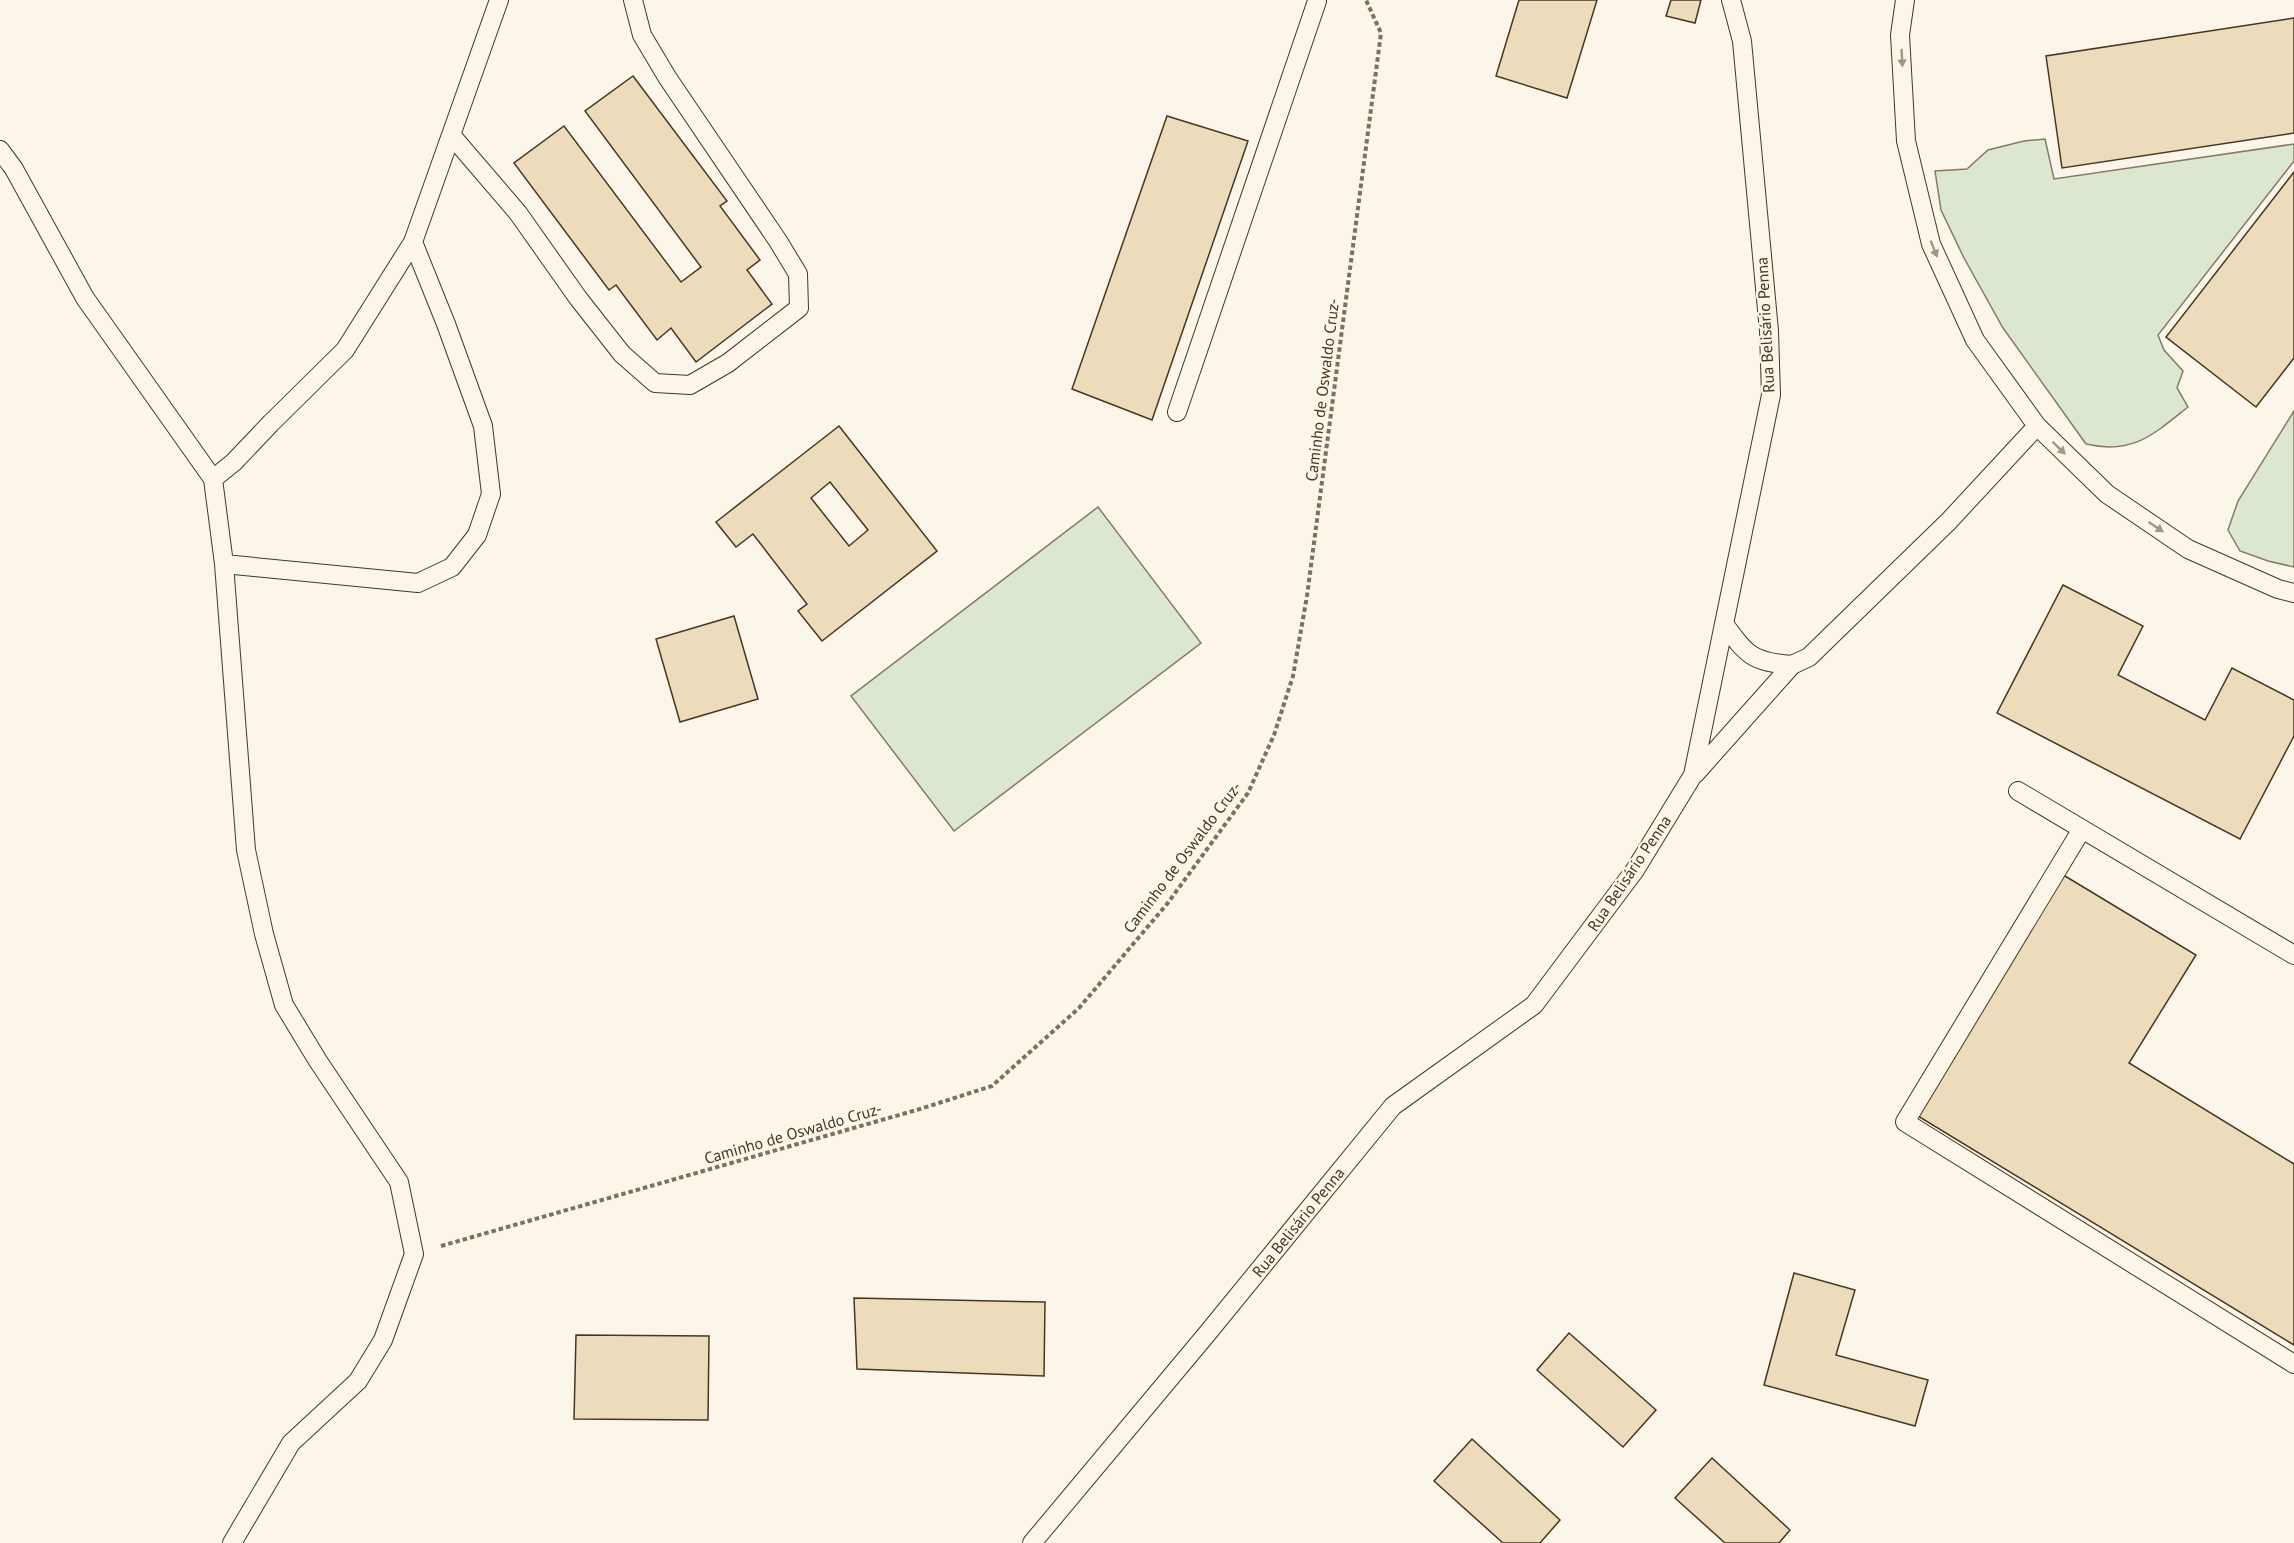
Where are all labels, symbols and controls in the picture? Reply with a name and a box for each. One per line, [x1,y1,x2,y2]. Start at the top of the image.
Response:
one-way arrow [1897,49,1906,68]
one-way arrow [1929,241,1939,259]
street label: Rua Belisário Penna [1751,257,1779,393]
street label: Caminho de Oswaldo Cruz- [1301,297,1343,483]
one-way arrow [2052,441,2067,455]
one-way arrow [2148,521,2164,532]
street label: Caminho de Oswaldo Cruz- [1119,777,1245,937]
street label: Rua Belisário Penna [1583,811,1675,935]
street label: Caminho de Oswaldo Cruz- [702,1098,884,1168]
street label: Rua Belisário Penna [1247,1163,1349,1281]

